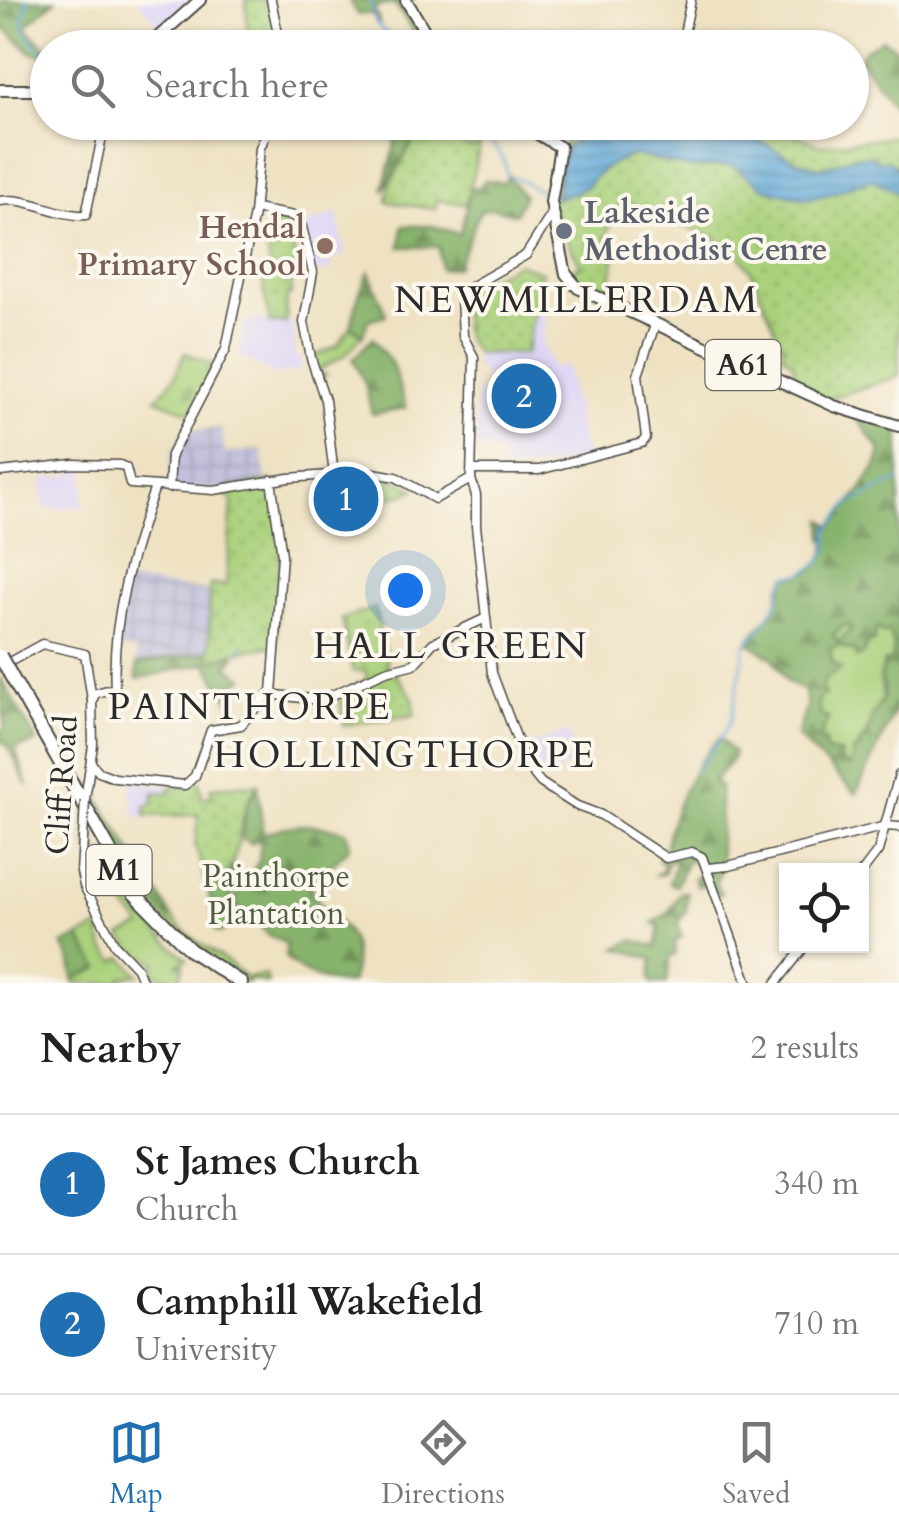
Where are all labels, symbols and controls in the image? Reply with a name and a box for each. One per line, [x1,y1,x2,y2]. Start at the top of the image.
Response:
search box [30,30,869,140]
icon: search [65,58,120,113]
text: Search here [145,59,329,111]
place label: Lakeside Methodist Cenre [584,191,828,272]
place label: Hendal Primary School [78,206,305,287]
marker: Lakeside Methodist Cenre [553,220,575,242]
marker: Hendal Primary School [314,235,336,257]
district label: NEWMILLERDAM [394,274,760,326]
road number: A61 [706,340,780,390]
pin: 2 [492,358,556,434]
pin: 1 [314,462,378,536]
your location [380,565,431,616]
district label: HALL GREEN [313,620,589,672]
district label: PAINTHORPE [108,681,392,733]
street label: Cliff Road [35,714,89,856]
district label: HOLLINGTHORPE [213,729,597,781]
road number: M1 [86,845,152,895]
park label: Painthorpe Plantation [202,855,350,936]
map controls [779,863,869,953]
button: locate [779,863,869,953]
text: Nearby [40,1020,182,1077]
text: 2 results [751,1026,859,1070]
text: St James Church [135,1136,420,1188]
text: 1 [64,1162,81,1206]
text: 340 m [774,1162,859,1206]
text: Church [135,1188,238,1232]
text: Camphill Wakefield [135,1276,483,1328]
text: 2 [64,1302,81,1346]
text: 710 m [774,1302,859,1346]
text: University [135,1328,277,1372]
tab: Map [109,1415,164,1513]
tab: Directions [381,1415,505,1513]
tab: Saved [722,1415,790,1513]

